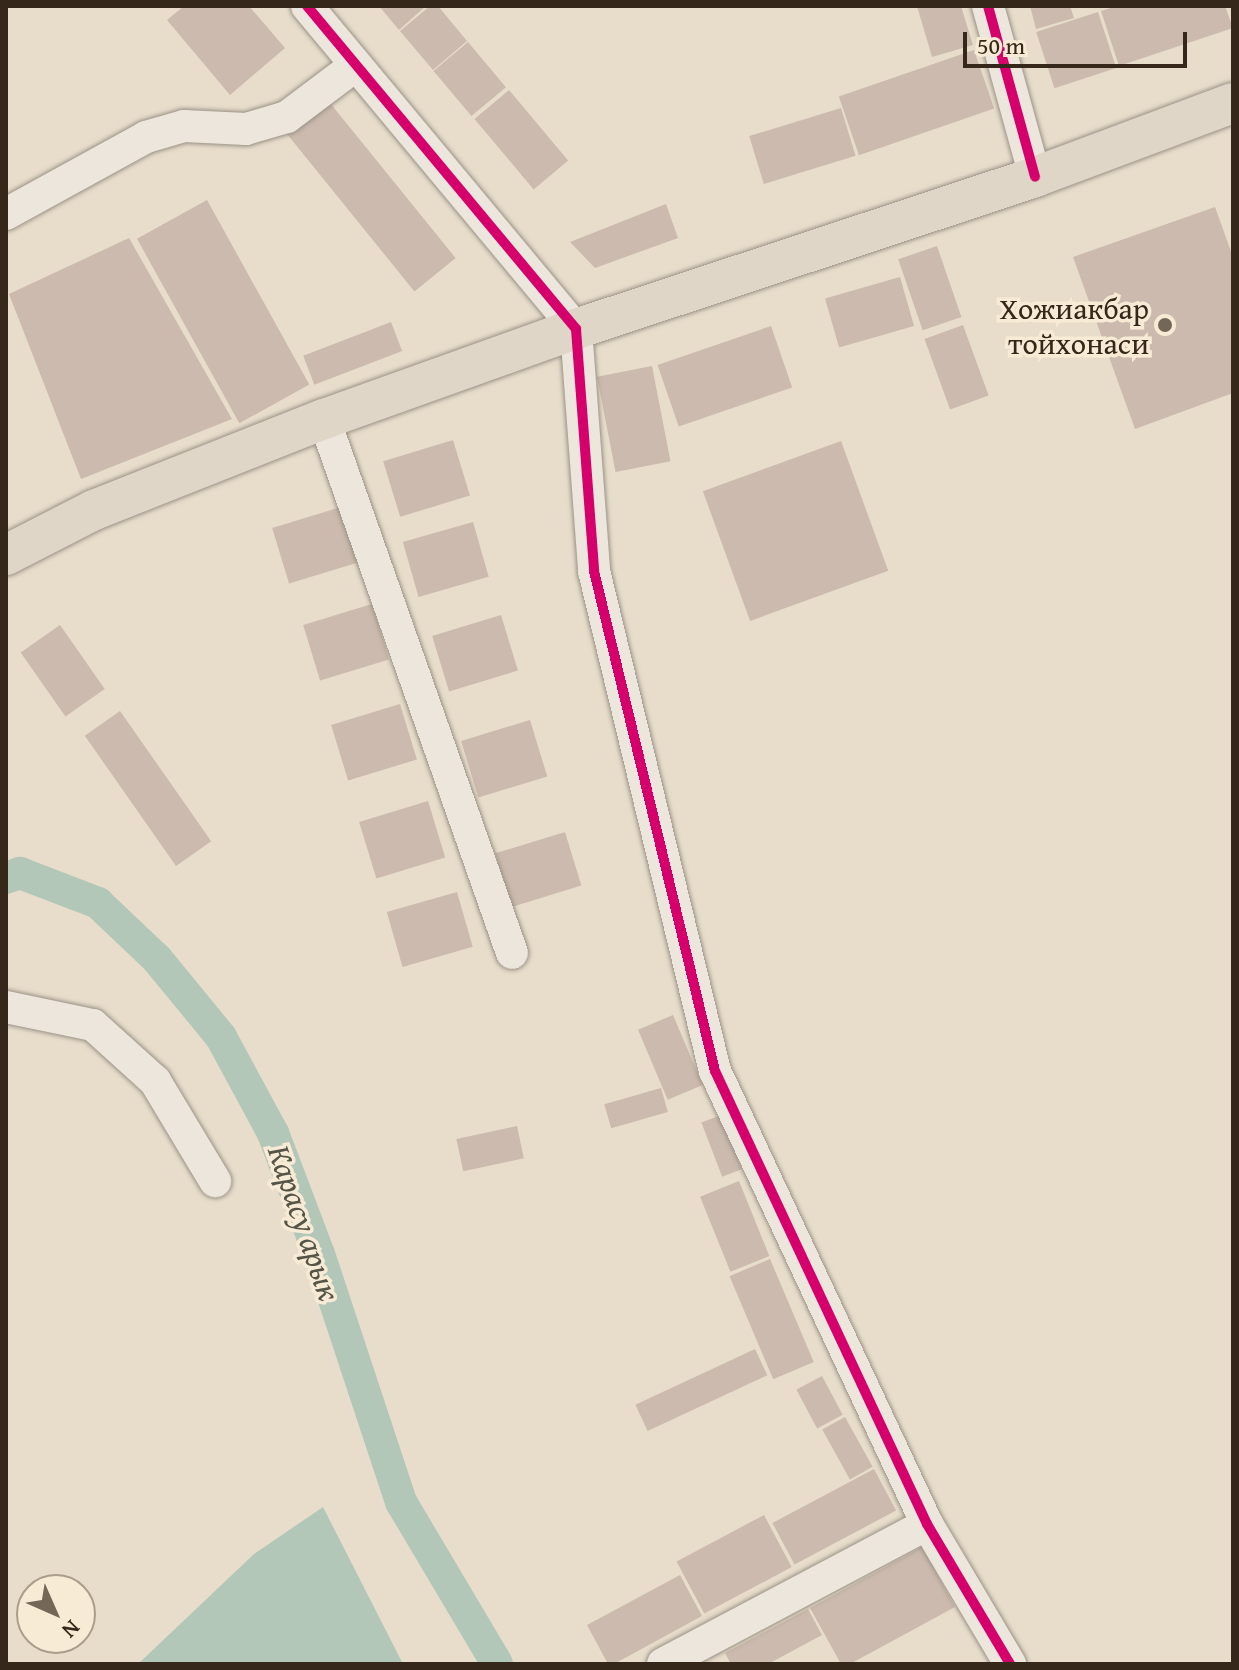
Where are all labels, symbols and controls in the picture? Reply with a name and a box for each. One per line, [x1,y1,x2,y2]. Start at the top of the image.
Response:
scale bar [967,16,1191,66]
text: 50 m [977,28,1025,63]
place label: Хожиакбар тойхонаси [999,290,1149,360]
marker: Хожиакбар тойхонаси [1156,316,1174,334]
water label: Карасу арык [259,1140,349,1306]
north arrow [16,1574,96,1654]
text: N [55,1613,88,1646]

